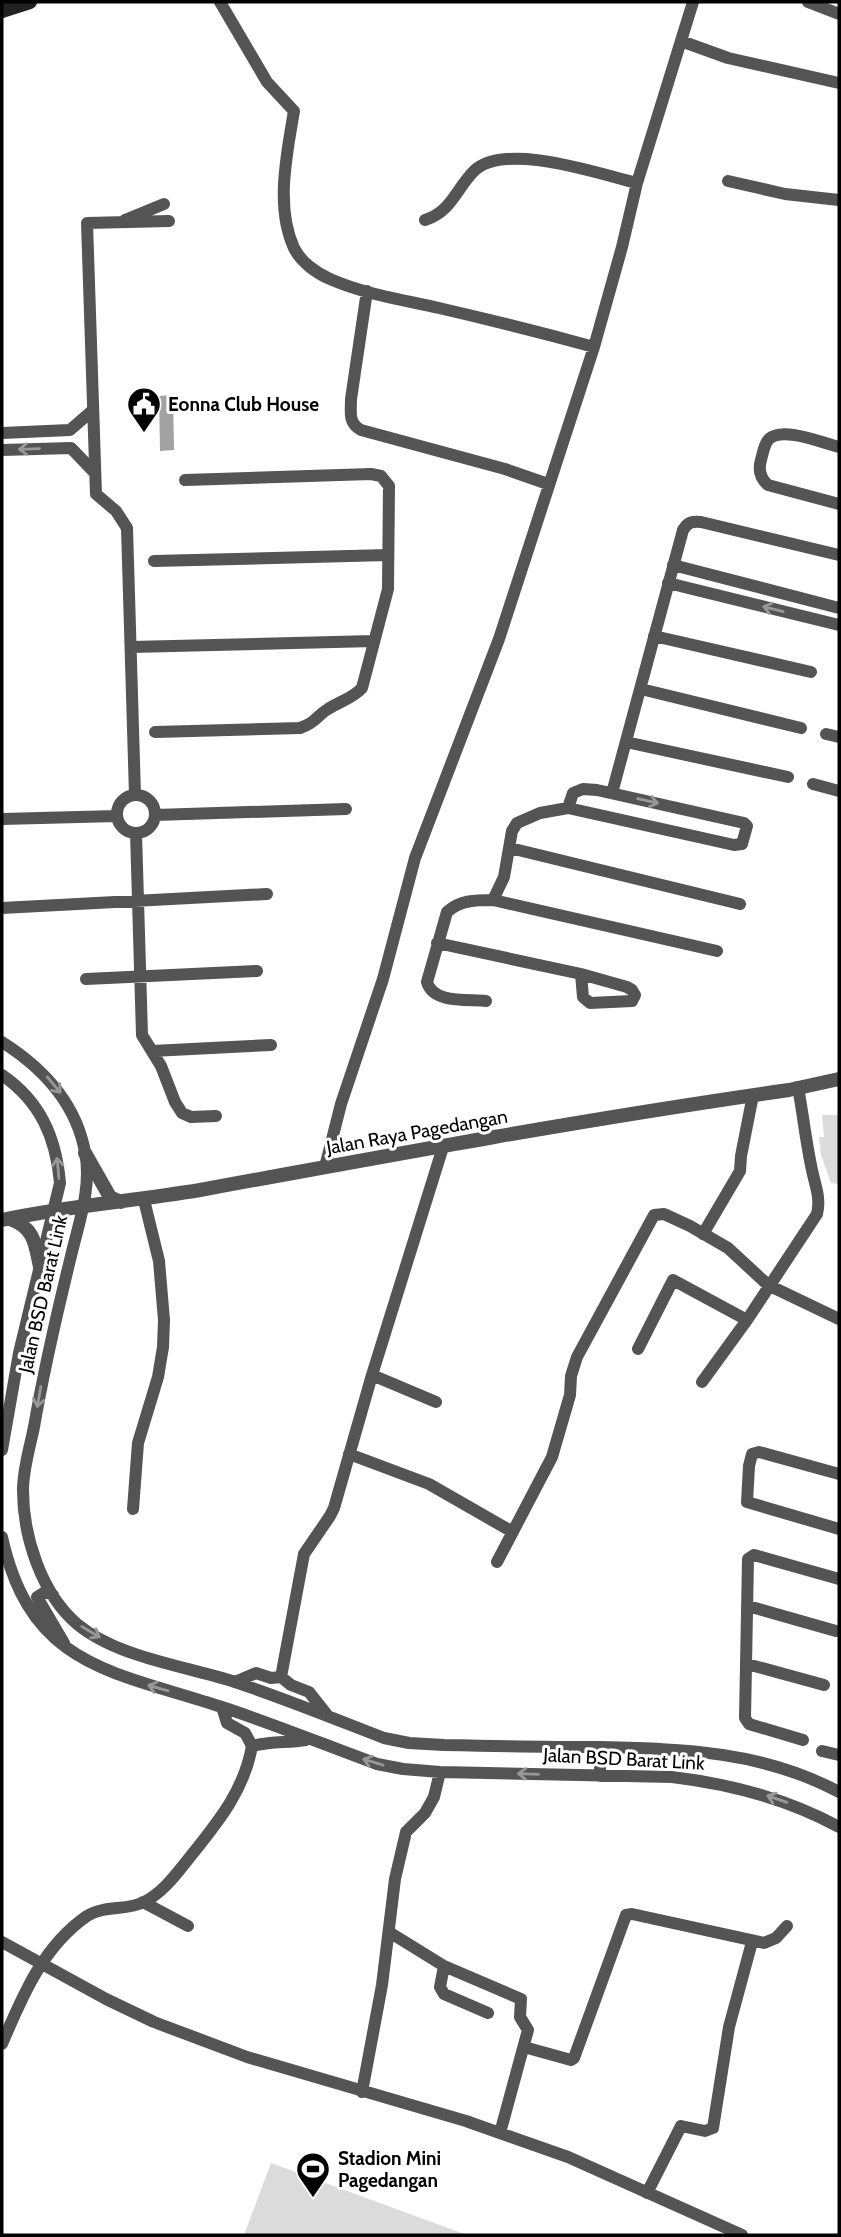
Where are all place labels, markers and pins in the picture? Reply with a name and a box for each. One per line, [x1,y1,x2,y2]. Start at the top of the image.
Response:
public building icon: Eonna Club House [125,385,163,434]
place label: Eonna Club House [168,393,319,416]
place label: Stadion Mini Pagedangan [338,2147,441,2192]
sports icon: Stadion Mini Pagedangan [294,2150,332,2199]

